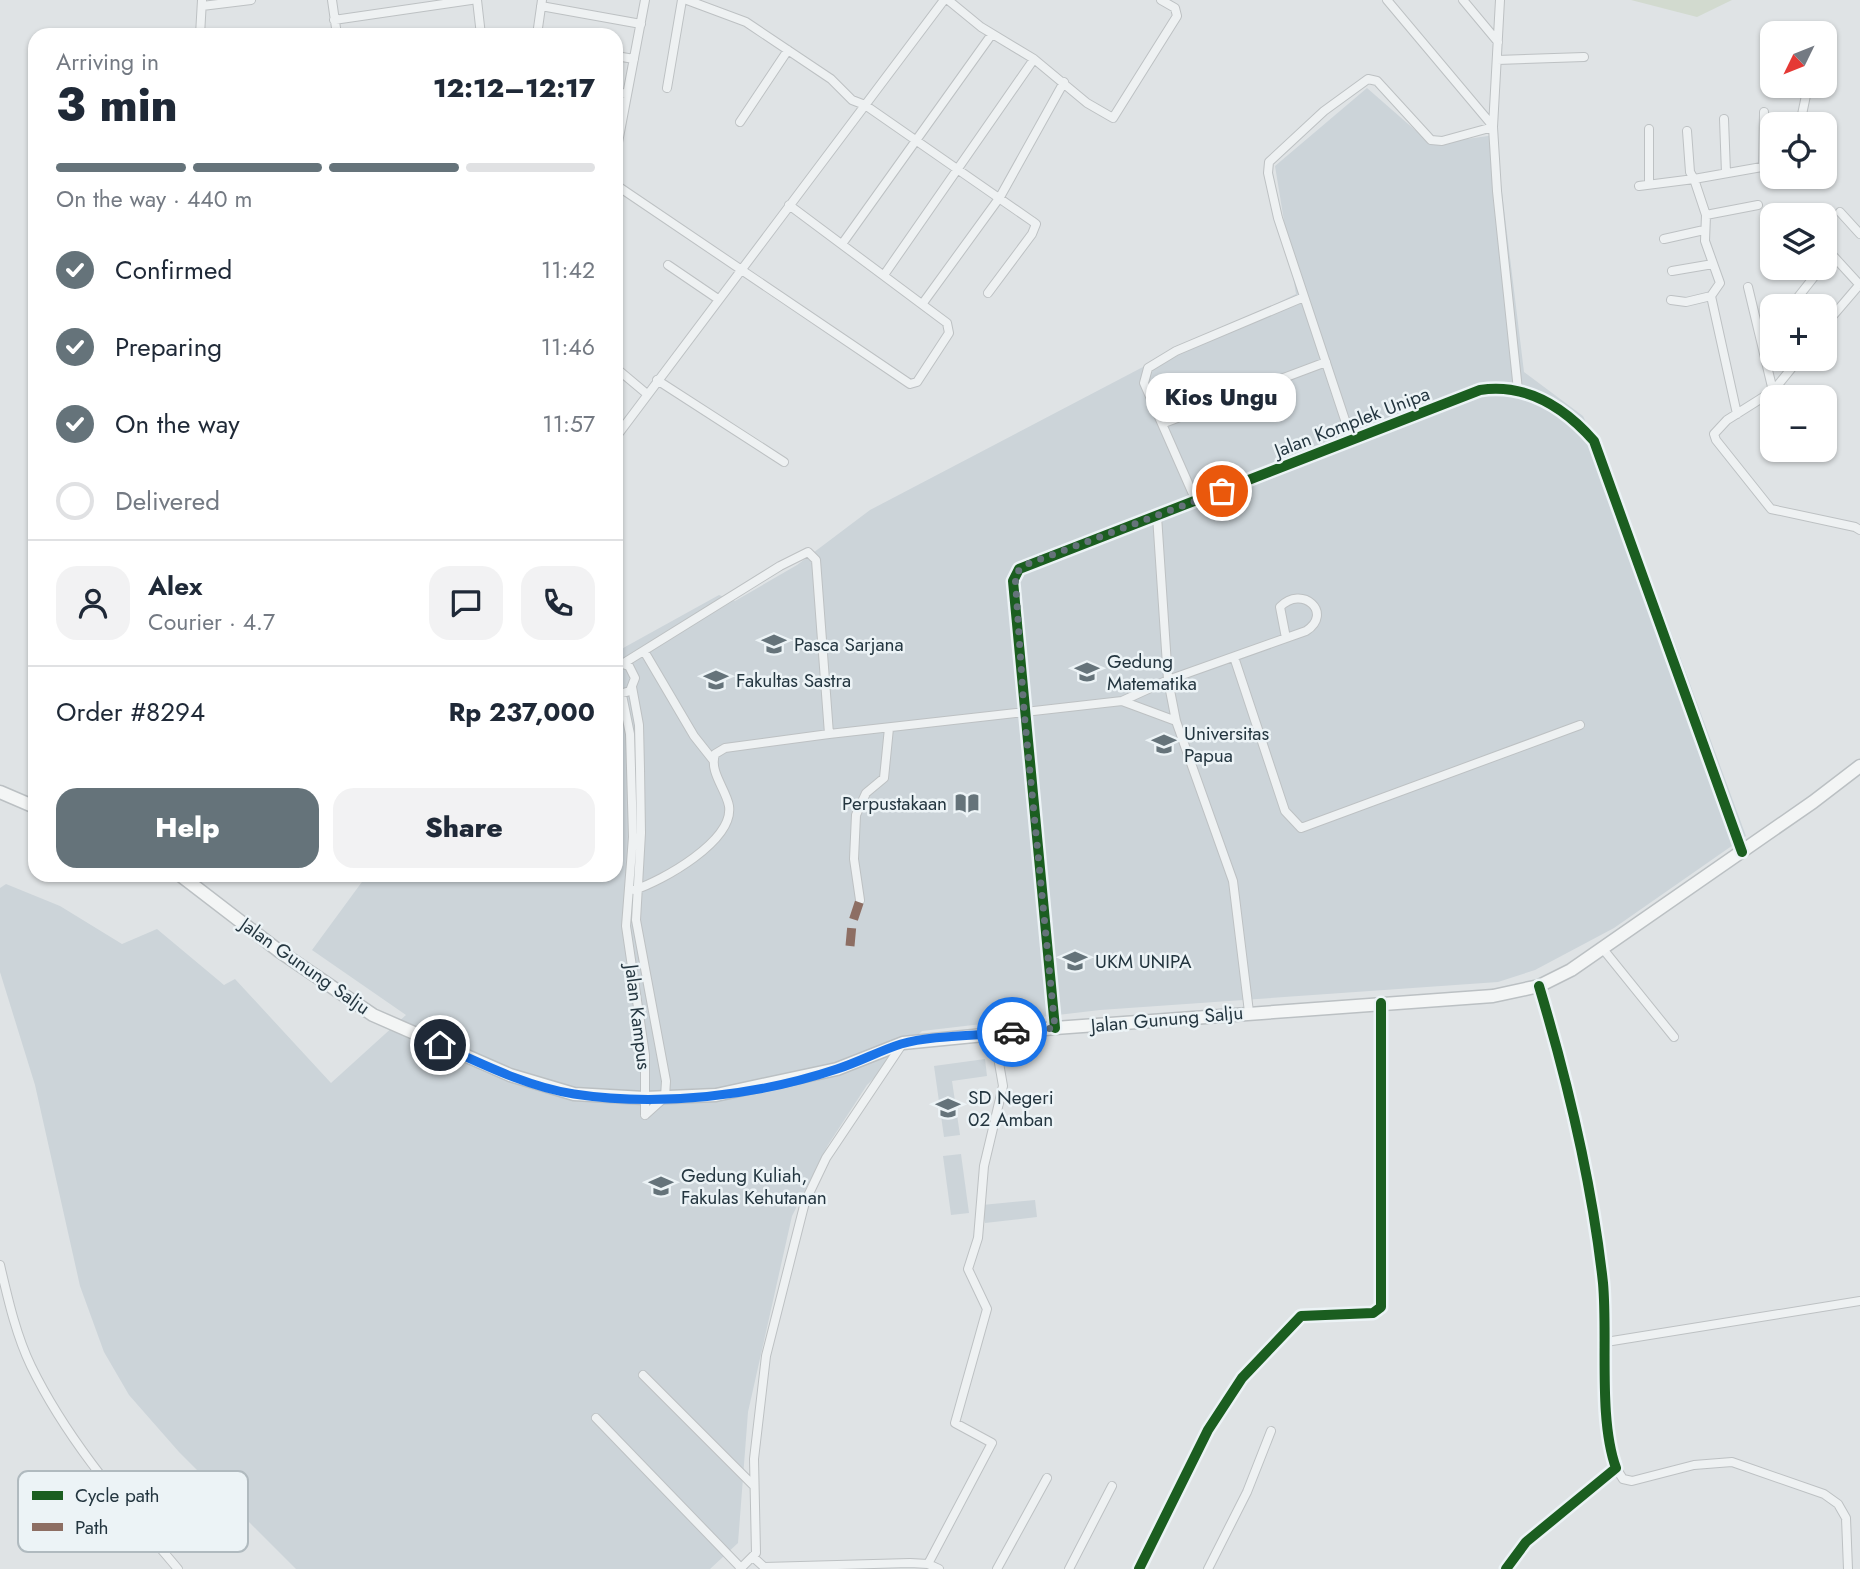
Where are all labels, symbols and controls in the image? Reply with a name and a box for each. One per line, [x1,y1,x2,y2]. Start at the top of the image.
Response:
north arrow [1760,21,1838,98]
map controls [1760,21,1837,462]
text: Arriving in [56,45,159,79]
text: 12:12–12:17 [433,69,595,107]
text: 3 min [56,72,178,138]
button: locate [1760,112,1837,189]
text: On the way · 440 m [56,182,252,216]
button: layers [1760,203,1837,280]
icon: check [56,251,94,289]
text: Confirmed [115,251,232,289]
text: 11:42 [541,253,595,287]
button: + [1760,294,1837,371]
icon: check [56,328,94,366]
text: Preparing [115,328,222,366]
text: 11:46 [541,330,595,364]
callout: Kios Ungu [1147,372,1297,421]
text: Kios Ungu [1164,380,1278,414]
street label: Jalan Komplek Unipa [1268,380,1433,465]
button: − [1760,385,1837,462]
icon: check [56,405,94,443]
text: On the way [115,405,240,443]
text: 11:57 [542,407,595,441]
pin [1192,461,1252,521]
icon: bag [1203,472,1241,510]
text: Delivered [115,482,220,520]
button: person [56,566,130,640]
button: chat [429,566,503,640]
button: phone [521,566,595,640]
text: Alex [148,567,202,605]
text: Courier · 4.7 [148,605,275,639]
school or university icon: Pasca Sarjana [760,630,788,658]
place label: Pasca Sarjana [794,631,904,658]
place label: Gedung Matematika [1107,648,1197,697]
school or university icon: Gedung Matematika [1073,658,1101,686]
school or university icon: Fakultas Sastra [702,666,730,694]
place label: Fakultas Sastra [736,667,851,694]
text: Order #8294 [56,693,205,731]
text: Rp 237,000 [448,693,595,731]
place label: Universitas Papua [1184,720,1269,769]
school or university icon: Universitas Papua [1150,730,1178,758]
button: Help [56,788,319,868]
button: Share [333,788,595,868]
library icon: Perpustakaan [953,789,981,817]
place label: Perpustakaan [842,790,947,817]
street label: Jalan Gunung Salju [232,909,375,1021]
school or university icon: UKM UNIPA [1061,947,1089,975]
place label: UKM UNIPA [1095,948,1192,975]
street label: Jalan Kampus [618,960,658,1072]
courier [977,997,1047,1067]
street label: Jalan Gunung Salju [1087,999,1244,1039]
icon: car [993,1013,1031,1051]
pin [410,1015,470,1075]
icon: home [421,1026,459,1064]
place label: SD Negeri 02 Amban [968,1084,1054,1133]
school or university icon: SD Negeri 02 Amban [934,1094,962,1122]
place label: Gedung Kuliah, Fakulas Kehutanan [681,1162,827,1211]
school or university icon: Gedung Kuliah, Fakulas Kehutanan [647,1172,675,1200]
legend [18,1471,248,1552]
text: Cycle path [75,1482,160,1509]
text: Path [75,1514,109,1541]

